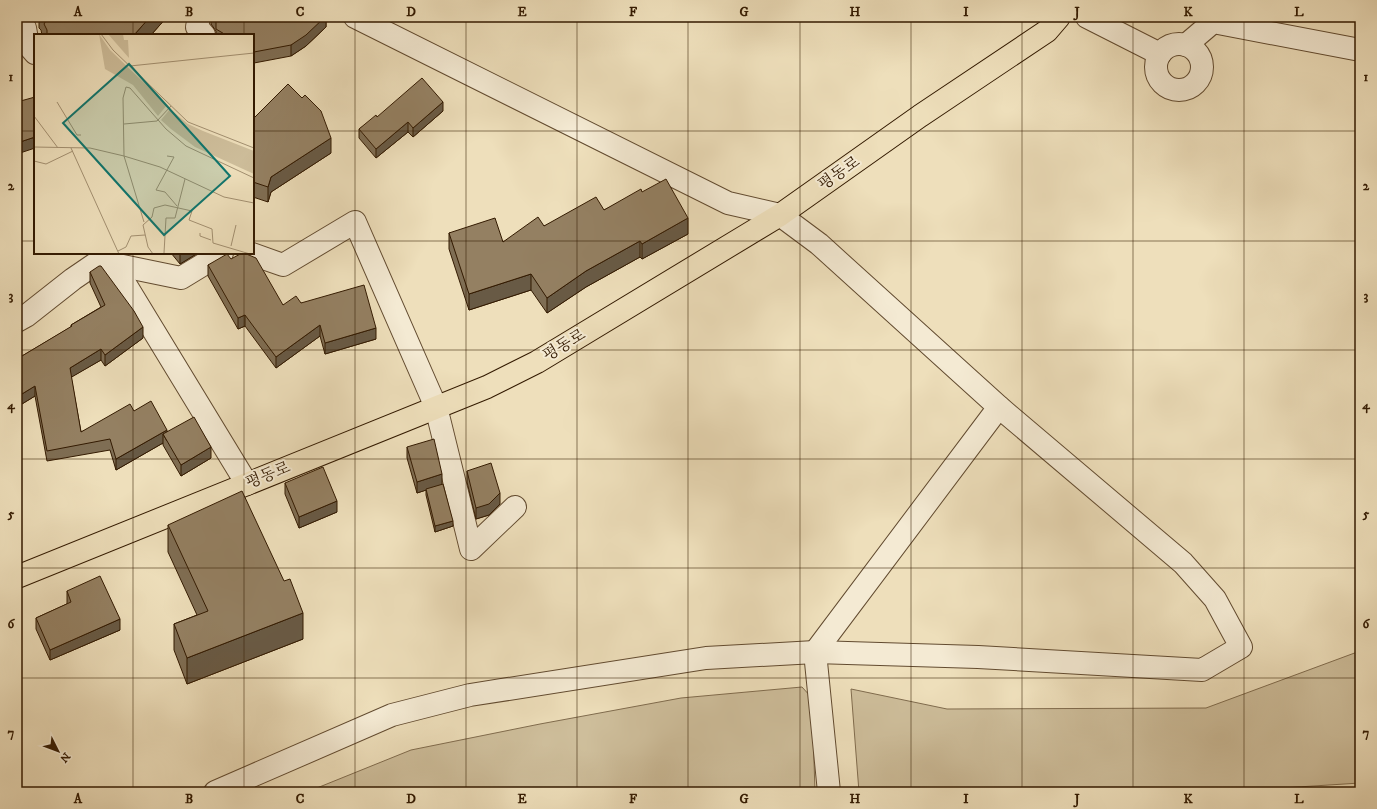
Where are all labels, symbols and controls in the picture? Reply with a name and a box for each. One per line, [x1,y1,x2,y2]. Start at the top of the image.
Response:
text: A [73,4,83,20]
text: B [185,4,193,20]
text: C [296,4,305,20]
text: D [406,4,416,20]
text: E [517,4,527,20]
text: F [629,4,638,20]
text: G [739,4,749,20]
text: H [850,4,861,20]
text: I [963,4,969,20]
text: J [1072,4,1080,21]
text: K [1183,4,1193,20]
text: L [1294,4,1304,20]
inset map [34,34,254,254]
text: 1 [9,69,14,85]
text: 1 [1364,69,1369,85]
street label: 평동로 [814,151,864,194]
text: 2 [8,178,15,194]
text: 2 [1363,178,1370,194]
text: 3 [9,288,14,304]
text: 3 [1364,288,1369,304]
street label: 평동로 [539,324,589,366]
text: 4 [6,397,15,414]
text: 4 [1361,397,1370,414]
street label: 평동로 [243,457,294,493]
text: 5 [7,506,15,522]
text: 5 [1362,506,1370,522]
text: 6 [8,616,16,632]
text: 6 [1363,616,1371,632]
text: 7 [8,725,15,741]
text: 7 [1363,725,1370,741]
north arrow [38,731,78,771]
text: N [56,749,73,765]
text: A [73,791,83,807]
text: B [185,791,193,807]
text: C [296,791,305,807]
text: D [406,791,416,807]
text: E [517,791,527,807]
text: F [629,791,638,807]
text: G [739,791,749,807]
text: H [850,791,861,807]
text: I [963,791,969,807]
text: J [1072,791,1080,808]
text: K [1183,791,1193,807]
text: L [1294,791,1304,807]

